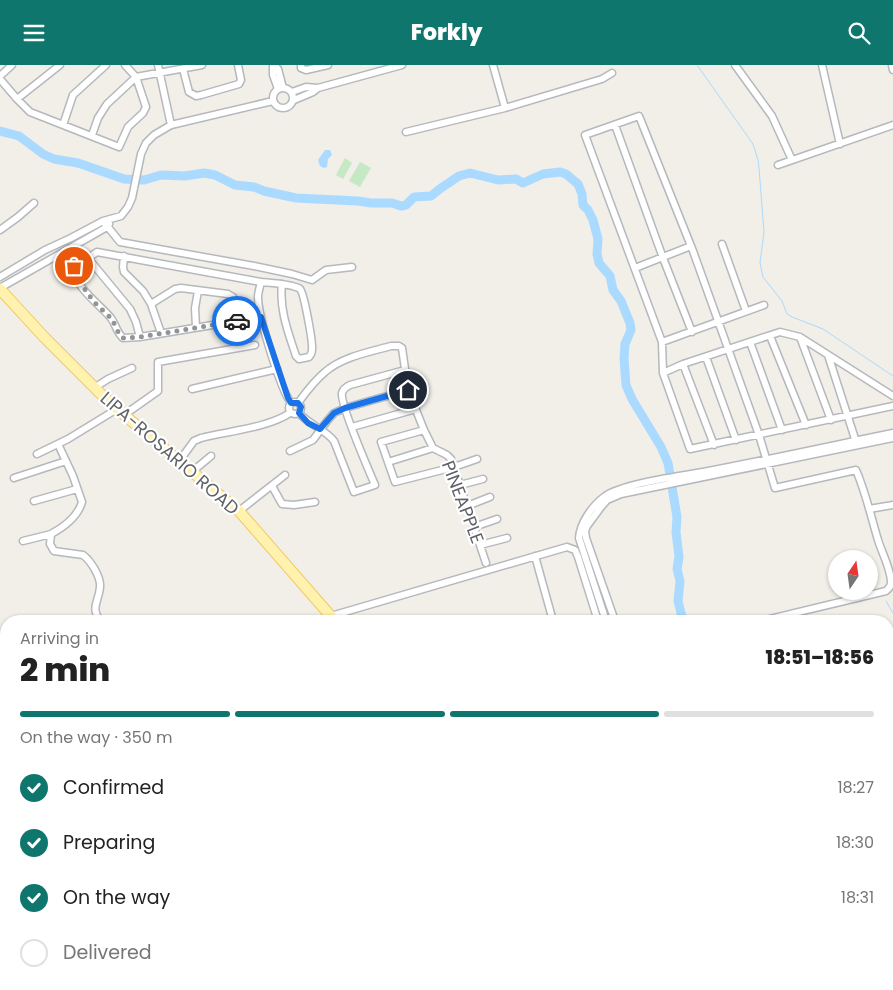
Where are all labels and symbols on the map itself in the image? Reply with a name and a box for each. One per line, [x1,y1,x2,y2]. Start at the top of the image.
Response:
pin [53,245,95,287]
courier [212,296,262,346]
pin [387,369,429,411]
street label: LIPA-ROSARIO ROAD [95,386,245,520]
street label: PINEAPPLE [436,457,490,547]
north arrow [828,550,878,600]

